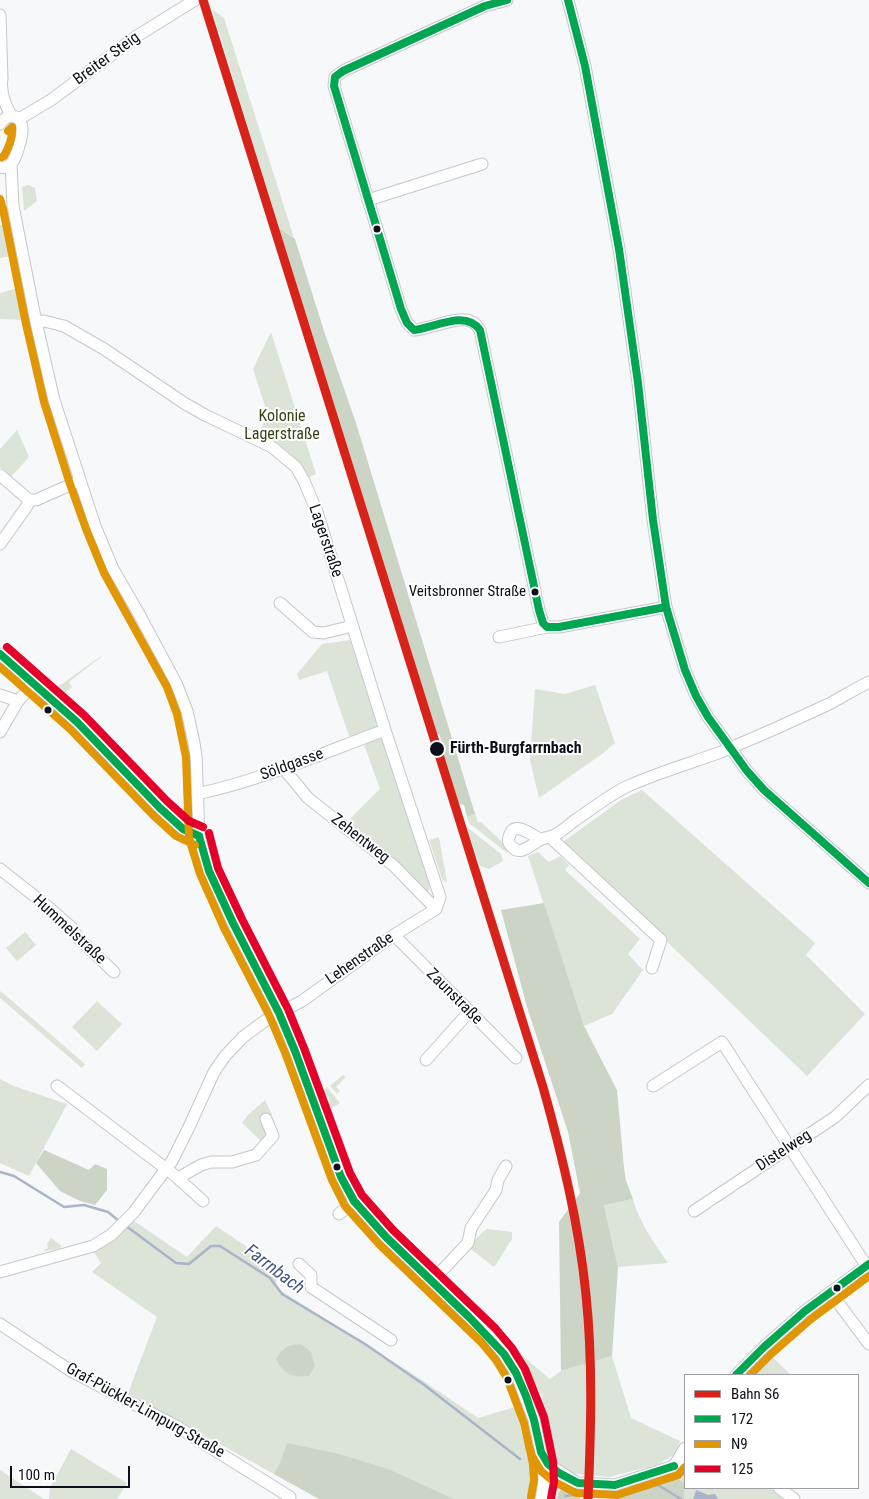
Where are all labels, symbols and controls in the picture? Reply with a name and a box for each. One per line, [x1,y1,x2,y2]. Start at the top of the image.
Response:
street label: Breiter Steig [70,28,144,90]
unlabelled marker [372,224,382,234]
park label: Kolonie Lagerstraße [244,407,320,445]
street label: Lagerstraße [304,502,346,580]
place label: Veitsbronner Straße [409,583,526,601]
marker: Veitsbronner Straße [530,587,540,597]
unlabelled marker [43,705,53,715]
place label: Fürth-Burgfarrnbach [450,739,582,759]
marker: Fürth-Burgfarrnbach [428,740,446,758]
street label: Söldgasse [258,745,326,785]
street label: Zehentweg [327,810,393,868]
street label: Hummelstraße [28,891,110,969]
street label: Lehenstraße [322,929,398,989]
street label: Zaunstraße [422,965,486,1029]
street label: Distelweg [753,1126,815,1176]
unlabelled marker [332,1162,342,1172]
water label: Farrnbach [240,1241,308,1299]
unlabelled marker [832,1283,842,1293]
street label: Graf-Pückler-Limpurg-Straße [62,1359,228,1463]
legend [684,1374,859,1489]
unlabelled marker [503,1375,513,1385]
text: Bahn S6 [731,1385,780,1403]
text: 172 [731,1410,753,1428]
text: N9 [731,1435,748,1453]
scale bar [12,1456,132,1488]
text: 125 [731,1460,753,1478]
text: 100 m [18,1466,55,1484]

